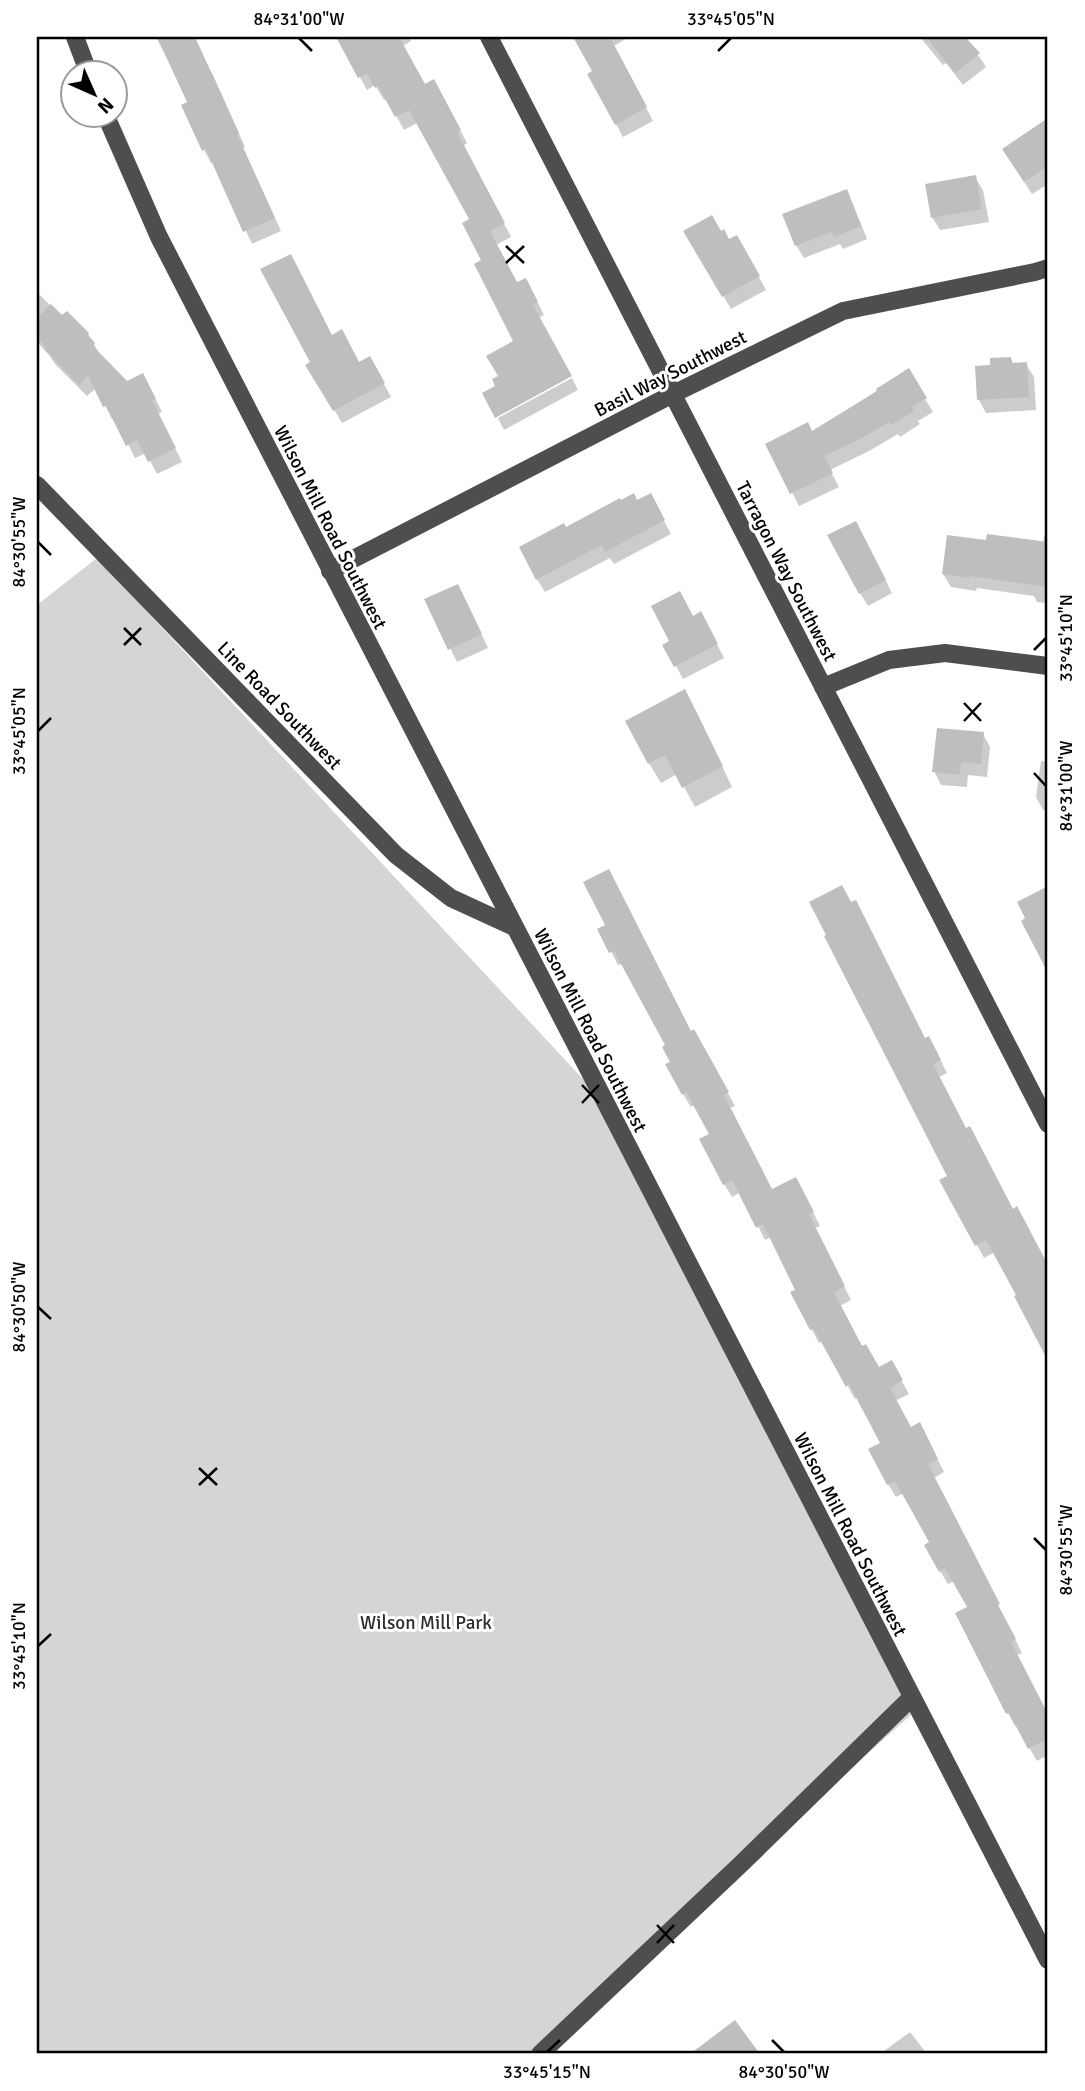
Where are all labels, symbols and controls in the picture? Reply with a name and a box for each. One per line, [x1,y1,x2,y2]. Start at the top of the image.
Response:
text: 84°31'00"W [254,8,344,30]
text: 33°45'05"N [687,8,775,30]
north arrow [60,60,130,130]
text: N [92,92,118,118]
street label: Basil Way Southwest [590,325,751,423]
street label: Wilson Mill Road Southwest [268,422,392,634]
street label: Tarragon Way Southwest [730,477,842,666]
text: 84°30'55"W [8,497,30,587]
text: 33°45'10"N [1055,594,1077,682]
street label: Line Road Southwest [212,637,347,775]
text: 33°45'05"N [8,687,30,775]
text: 84°31'00"W [1055,741,1077,831]
street label: Wilson Mill Road Southwest [528,925,652,1137]
text: 84°30'50"W [8,1262,30,1352]
street label: Wilson Mill Road Southwest [788,1429,912,1641]
text: 84°30'55"W [1055,1505,1077,1595]
text: 33°45'10"N [8,1602,30,1690]
park label: Wilson Mill Park [360,1611,492,1635]
text: 33°45'15"N [503,2061,591,2083]
text: 84°30'50"W [739,2061,829,2083]

